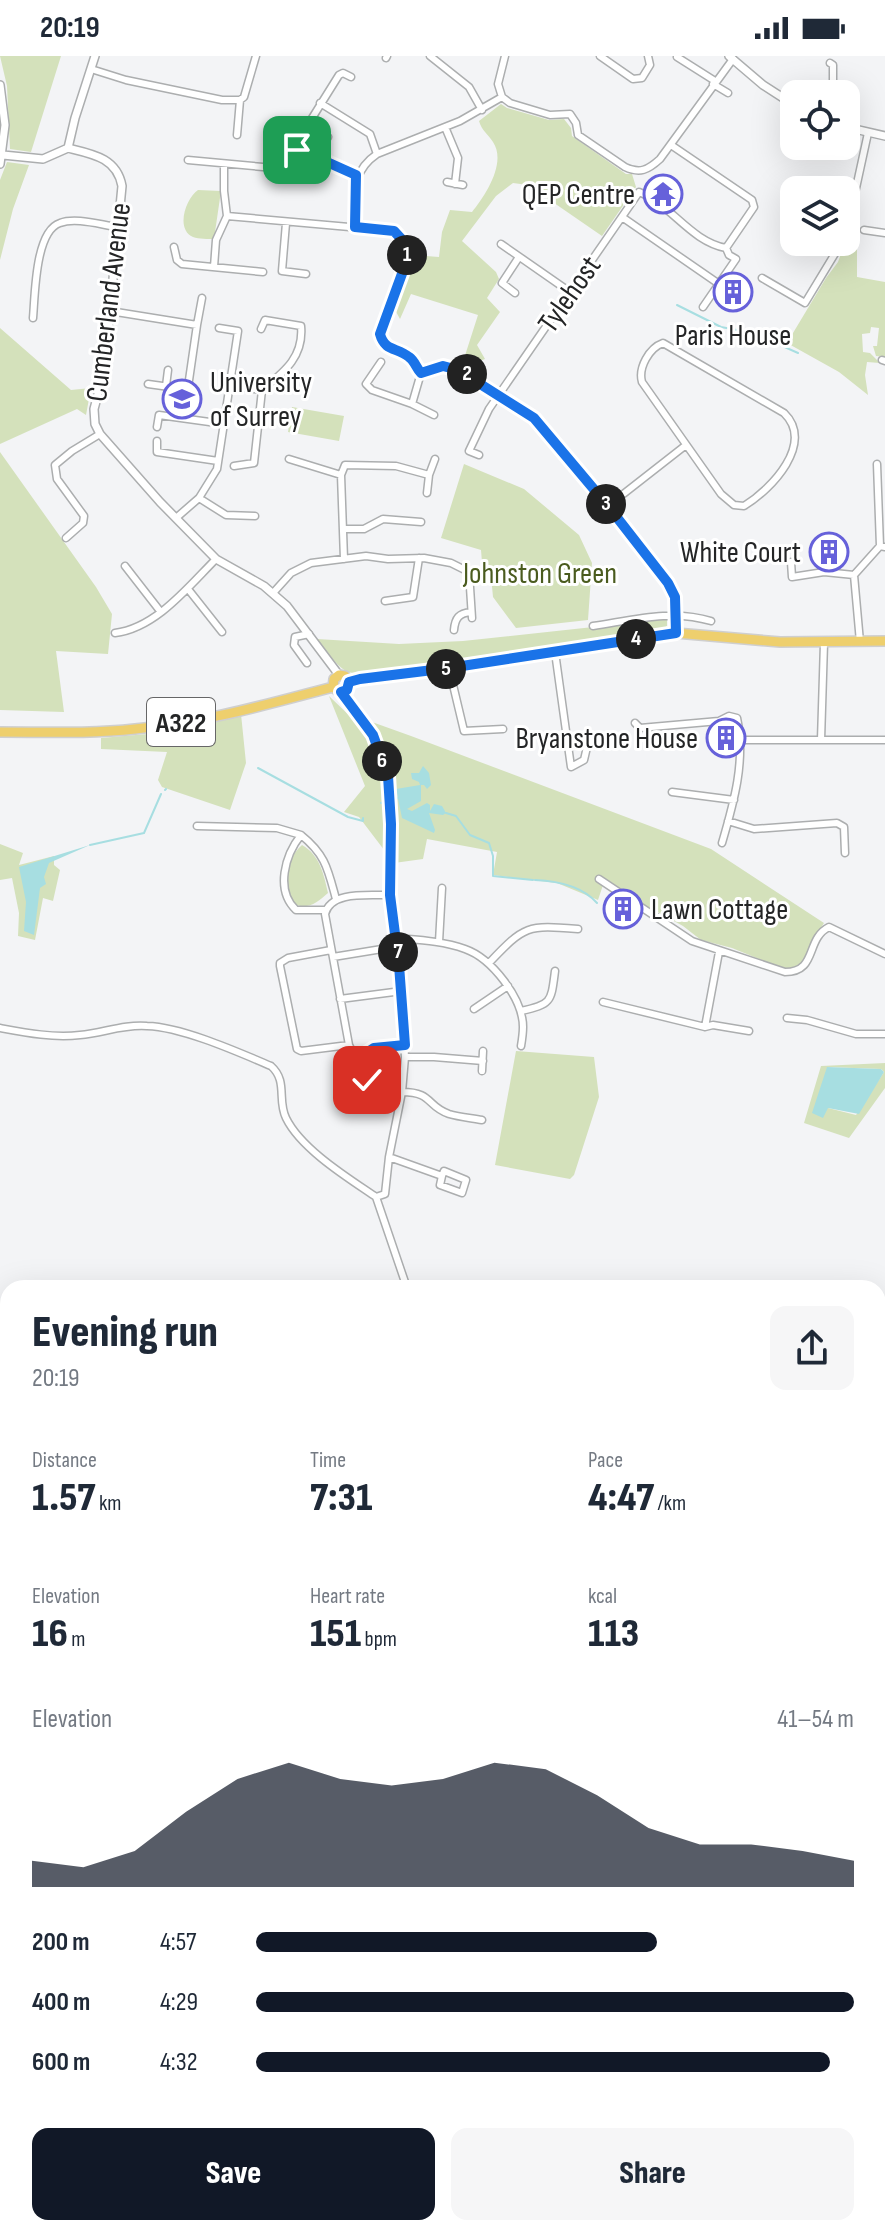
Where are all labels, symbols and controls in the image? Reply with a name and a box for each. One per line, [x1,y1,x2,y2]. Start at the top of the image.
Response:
text: 20:19 [40,10,100,46]
map controls [780,80,860,256]
button: locate [780,80,860,160]
pin [263,116,331,184]
icon: arrive [275,128,319,172]
temple icon: QEP Centre [642,173,684,215]
button: layers [780,176,860,256]
place label: QEP Centre [522,177,635,213]
street label: Cumberland Avenue [79,201,139,404]
pin: 1 [387,235,427,275]
text: 1 [403,241,411,268]
street label: Tylehost [531,249,609,340]
building icon: Paris House [712,271,754,313]
place label: Paris House [675,318,791,354]
pin: 2 [447,354,487,394]
text: 2 [462,360,472,387]
place label: University of Surrey [210,365,312,435]
school or university icon: University of Surrey [161,378,203,420]
pin: 3 [586,484,626,524]
text: 3 [601,490,611,517]
building icon: White Court [808,531,850,573]
place label: White Court [680,535,801,571]
park label: Johnston Green [462,556,617,592]
pin: 4 [616,619,656,659]
text: 4 [631,625,641,652]
pin: 5 [426,649,466,689]
text: 5 [441,655,451,682]
road number: A322 [147,698,215,746]
building icon: Bryanstone House [705,717,747,759]
place label: Bryanstone House [515,721,698,757]
pin: 6 [362,741,402,781]
text: 6 [377,747,387,774]
building icon: Lawn Cottage [602,888,644,930]
place label: Lawn Cottage [651,892,788,928]
pin: 7 [378,932,418,972]
text: 7 [393,938,403,965]
pin [333,1046,401,1114]
icon: check [345,1058,389,1102]
text: Evening run [32,1306,218,1359]
button: share [770,1306,854,1390]
text: 20:19 [32,1363,80,1394]
text: Distance [32,1447,97,1474]
text: Time [310,1447,346,1474]
text: Pace [588,1447,623,1474]
text: 1.57 [32,1474,95,1522]
text: 7:31 [310,1474,372,1522]
text: 4:47 [588,1474,654,1522]
text: km [95,1490,121,1517]
text: /km [654,1490,686,1517]
text: Elevation [32,1583,100,1610]
text: Heart rate [310,1583,385,1610]
text: kcal [588,1583,617,1610]
text: 16 [32,1610,68,1658]
text: 151 [310,1610,361,1658]
text: 113 [588,1610,639,1658]
text: m [68,1626,85,1653]
text: bpm [361,1626,397,1653]
text: Elevation [32,1704,112,1735]
text: 41–54 m [777,1704,854,1735]
text: 200 m [32,1927,89,1958]
text: 4:57 [160,1927,197,1958]
text: 400 m [32,1987,90,2018]
text: 4:29 [160,1987,198,2018]
text: 600 m [32,2047,90,2078]
text: 4:32 [160,2047,197,2078]
button: Save [32,2128,435,2220]
button: Share [451,2128,854,2220]

